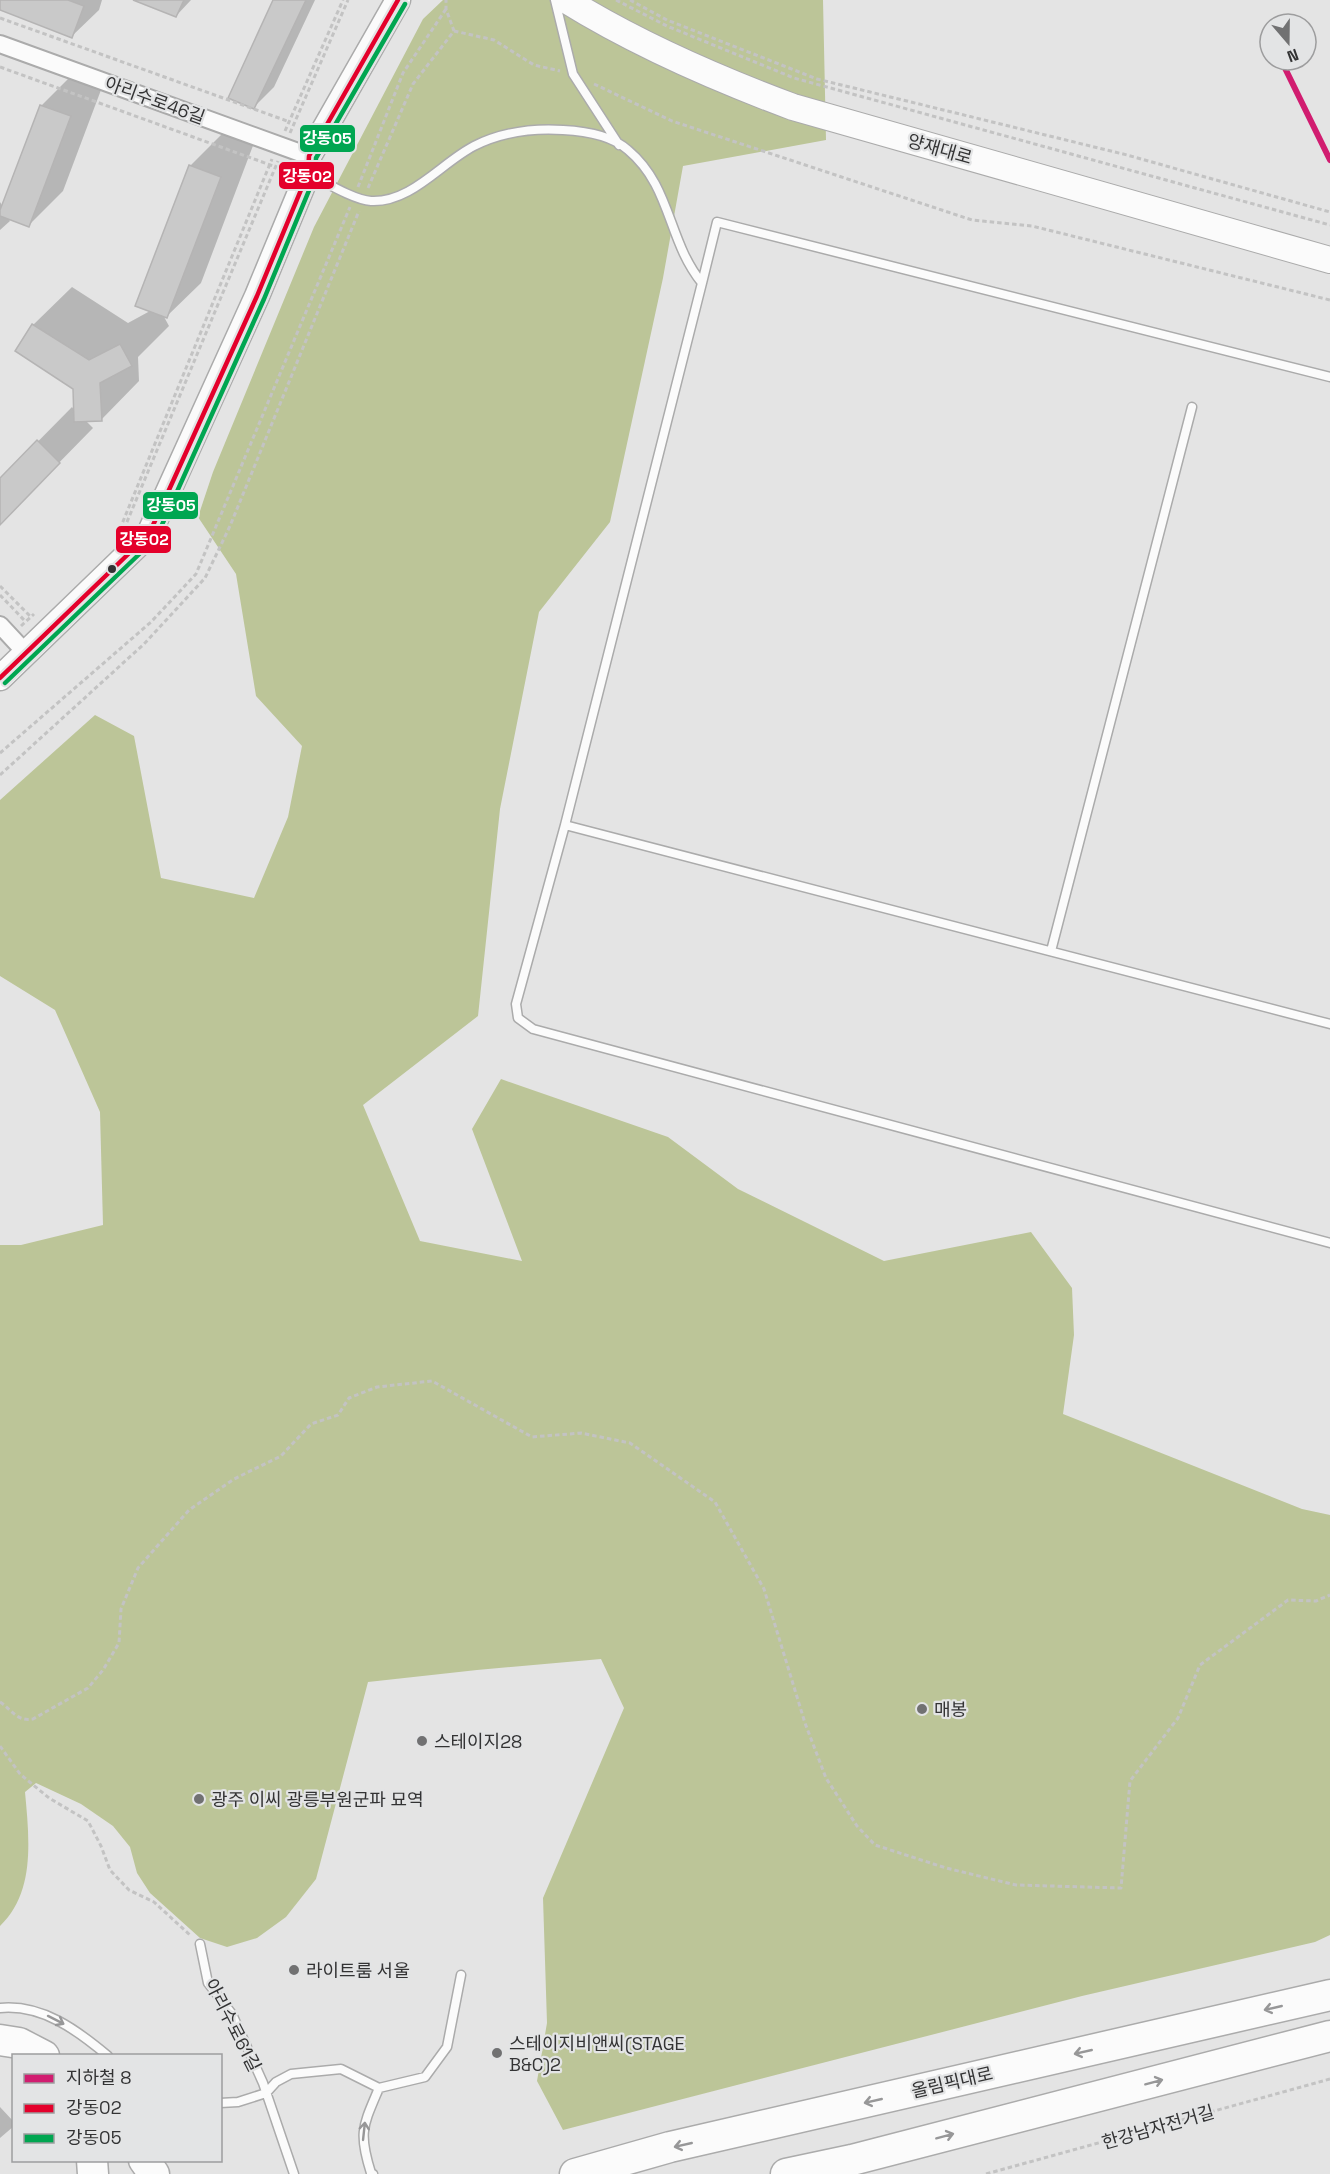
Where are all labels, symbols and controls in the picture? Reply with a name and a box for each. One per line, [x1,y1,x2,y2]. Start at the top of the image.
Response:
north arrow [1258,12,1318,72]
text: N [1284,44,1302,67]
street label: 아리수로46길 [102,71,208,129]
line badge: 강동05 [299,124,356,153]
text: 강동05 [302,128,352,149]
street label: 양재대로 [905,129,975,169]
line badge: 강동02 [278,161,335,190]
text: 강동02 [282,166,332,187]
line badge: 강동05 [142,491,199,520]
text: 강동05 [146,495,196,516]
line badge: 강동02 [115,525,172,554]
text: 강동02 [119,529,169,550]
unlabelled marker [106,563,118,575]
place label: 매봉 [934,1698,967,1721]
marker: 매봉 [915,1702,929,1716]
place label: 스테이지28 [434,1730,522,1753]
marker: 스테이지28 [415,1734,429,1748]
place label: 광주 이씨 광릉부원군파 묘역 [211,1788,424,1811]
marker: 광주 이씨 광릉부원군파 묘역 [192,1792,206,1806]
place label: 라이트룸 서울 [306,1959,410,1982]
marker: 라이트룸 서울 [287,1963,301,1977]
street label: 아리수로61길 [200,1975,266,2075]
one-way arrow [1264,2003,1283,2014]
one-way arrow [47,2014,64,2026]
place label: 스테이지비앤씨(STAGE B&C)2 [509,2032,685,2076]
marker: 스테이지비앤씨(STAGE B&C)2 [490,2046,504,2060]
one-way arrow [1074,2047,1093,2058]
legend [12,2054,222,2162]
street label: 올림픽대로 [909,2061,995,2103]
text: 지하철 8 [66,2066,132,2089]
one-way arrow [1144,2075,1163,2087]
one-way arrow [863,2095,882,2107]
text: 강동02 [66,2096,122,2119]
street label: 한강남자전거길 [1099,2100,1217,2154]
one-way arrow [359,2121,370,2141]
text: 강동05 [66,2126,121,2149]
one-way arrow [935,2129,954,2141]
one-way arrow [673,2139,692,2151]

